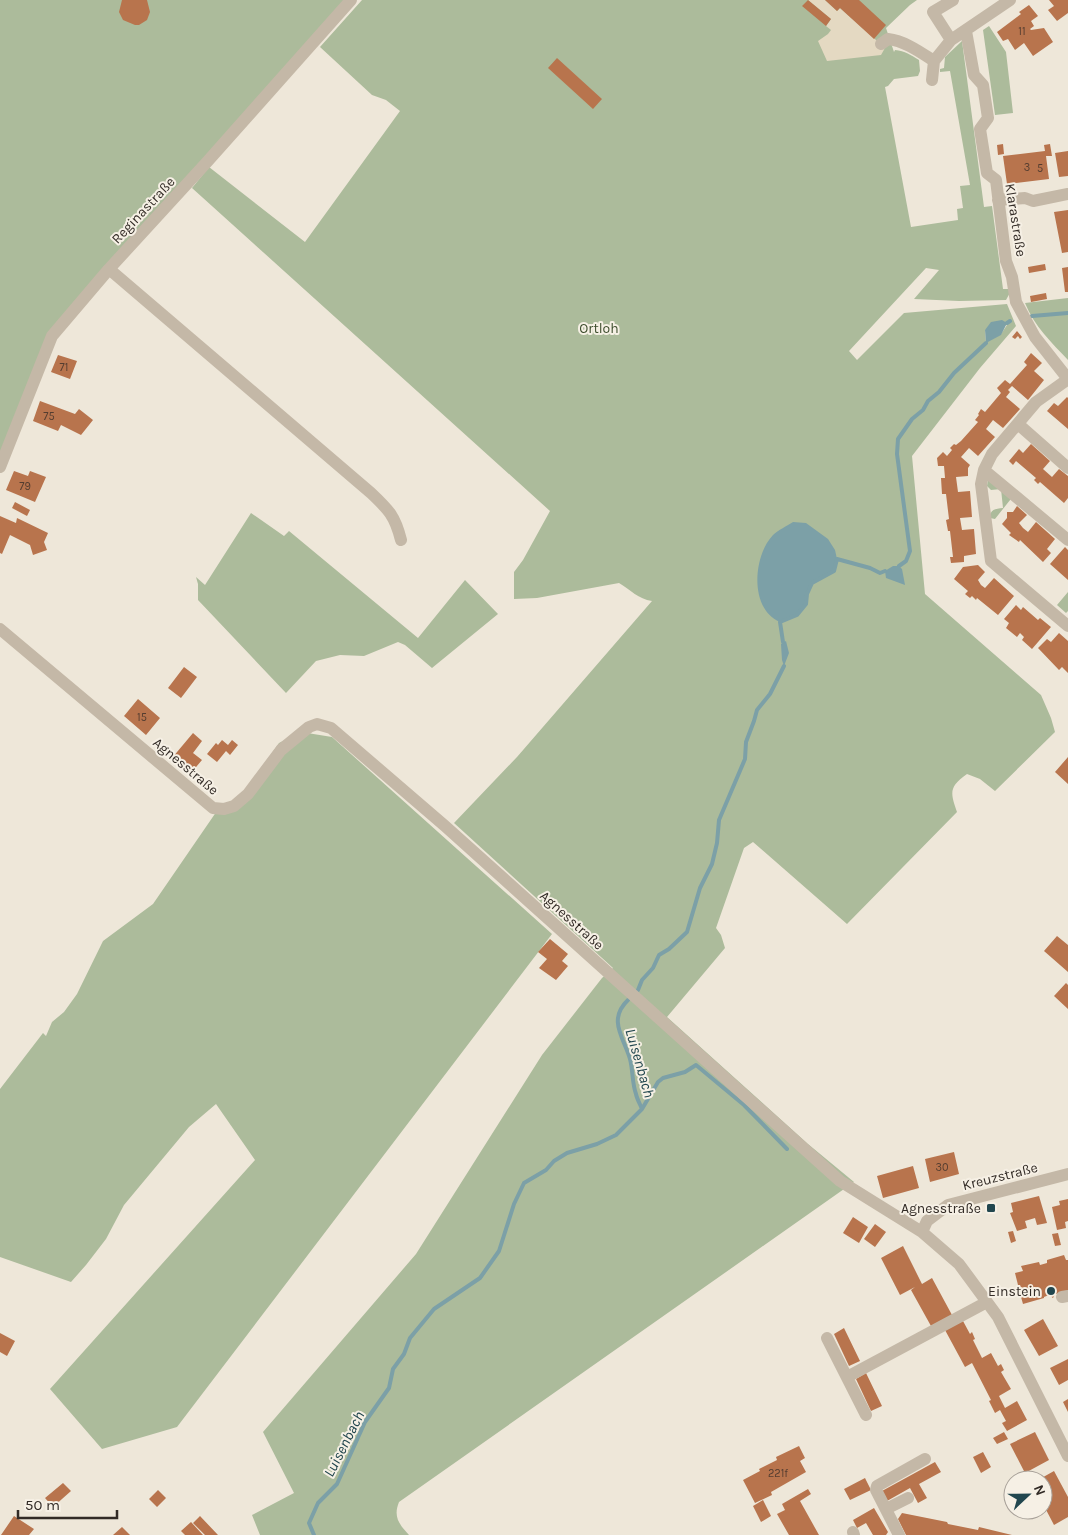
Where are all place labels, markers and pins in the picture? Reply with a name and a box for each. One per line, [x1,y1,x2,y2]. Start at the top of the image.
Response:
place label: Agnesstraße [901,1200,981,1217]
marker: Agnesstraße [985,1202,997,1214]
place label: Einstein [988,1283,1041,1300]
marker: Einstein [1045,1285,1057,1297]

